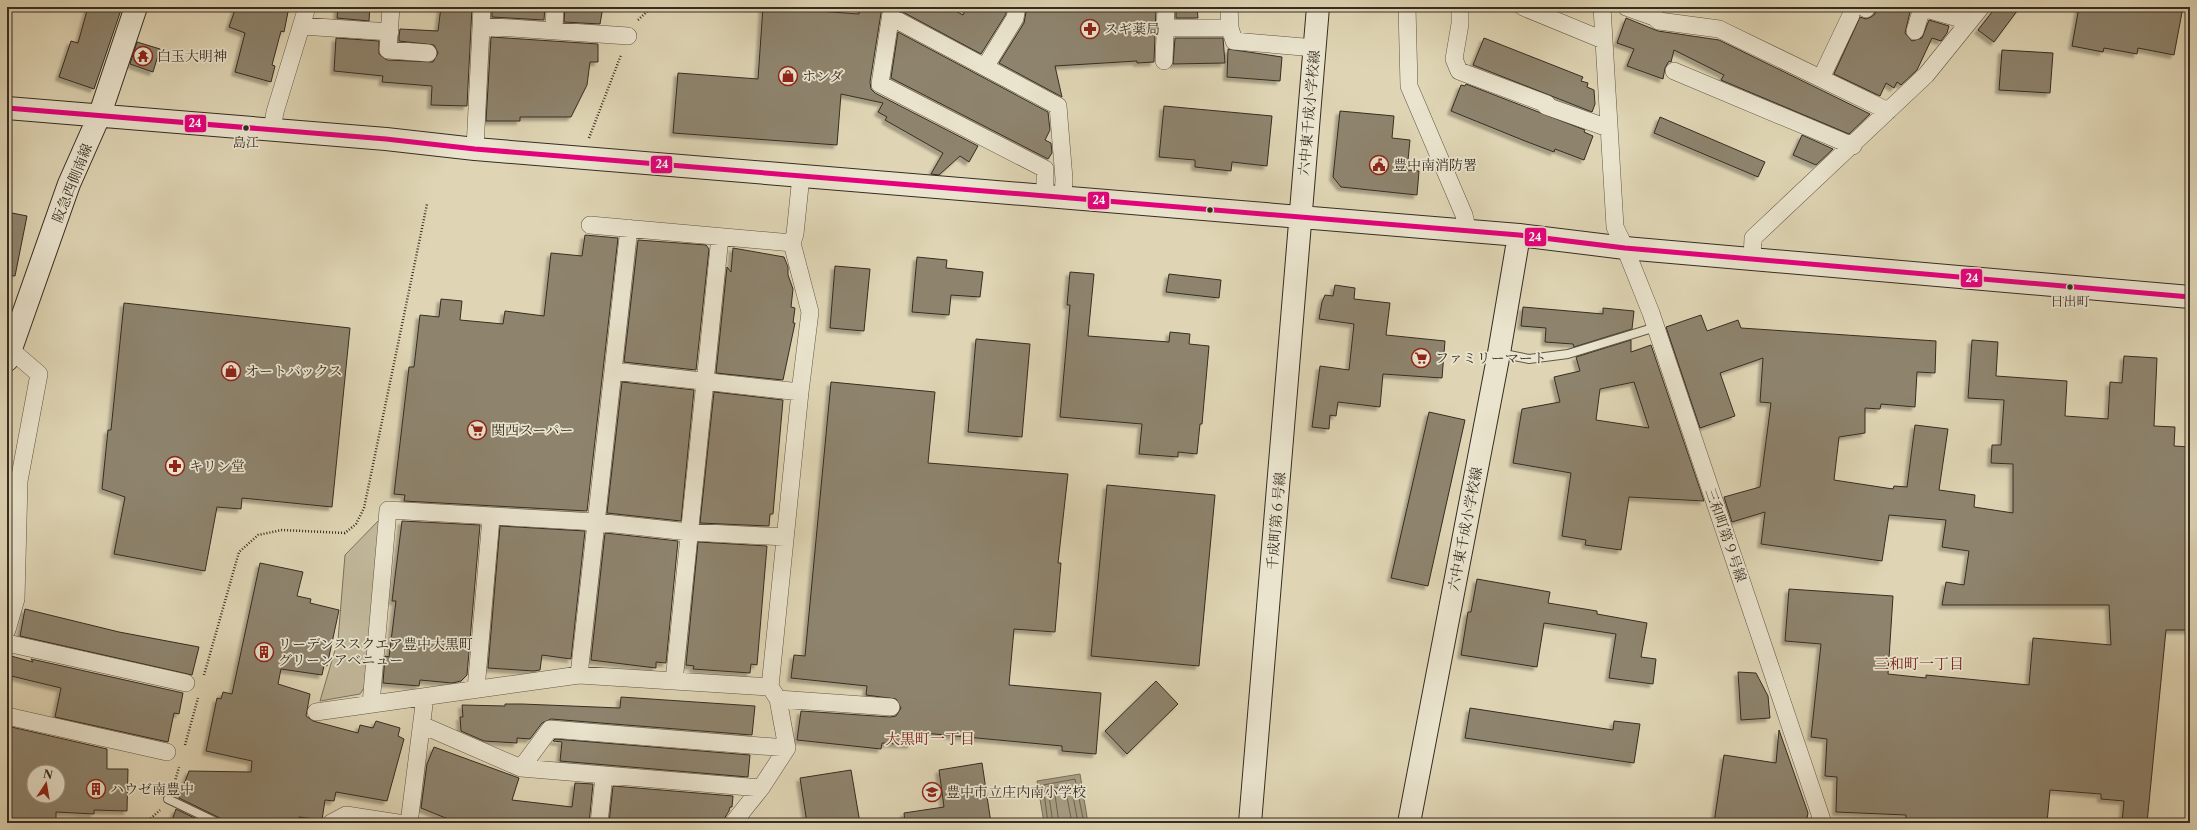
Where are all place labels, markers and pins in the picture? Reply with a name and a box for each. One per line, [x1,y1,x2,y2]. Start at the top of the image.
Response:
pharmacy icon: スギ薬局 [1079,18,1101,40]
place label: スギ薬局 [1104,20,1160,38]
temple icon: 白玉大明神 [132,45,154,67]
place label: 白玉大明神 [157,47,227,65]
shop icon: ホンダ [777,65,799,87]
place label: ホンダ [802,67,843,85]
marker: 島江 [241,123,251,133]
place label: 島江 [233,134,259,150]
public building icon: 豊中南消防署 [1368,154,1390,176]
place label: 豊中南消防署 [1393,156,1477,174]
unlabelled marker [1205,205,1215,215]
marker: 日出町 [2065,282,2075,292]
place label: 日出町 [2050,293,2090,309]
supermarket icon: ファミリーマート [1410,347,1432,369]
place label: ファミリーマート [1435,349,1547,367]
shop icon: オートバックス [220,360,242,382]
place label: オートバックス [245,362,343,380]
supermarket icon: 関西スーパー [466,419,488,441]
place label: 関西スーパー [491,421,574,439]
pharmacy icon: キリン堂 [164,455,186,477]
place label: キリン堂 [189,457,245,475]
place label: リーデンススクエア豊中大黒町 グリーンアベニュー [278,635,473,669]
building icon: リーデンススクエア豊中大黒町 グリーンアベニュー [253,641,275,663]
building icon: ハウゼ南豊中 [85,778,107,800]
place label: ハウゼ南豊中 [110,780,194,798]
school or university icon: 豊中市立庄内南小学校 [921,781,943,803]
place label: 豊中市立庄内南小学校 [946,783,1086,801]

